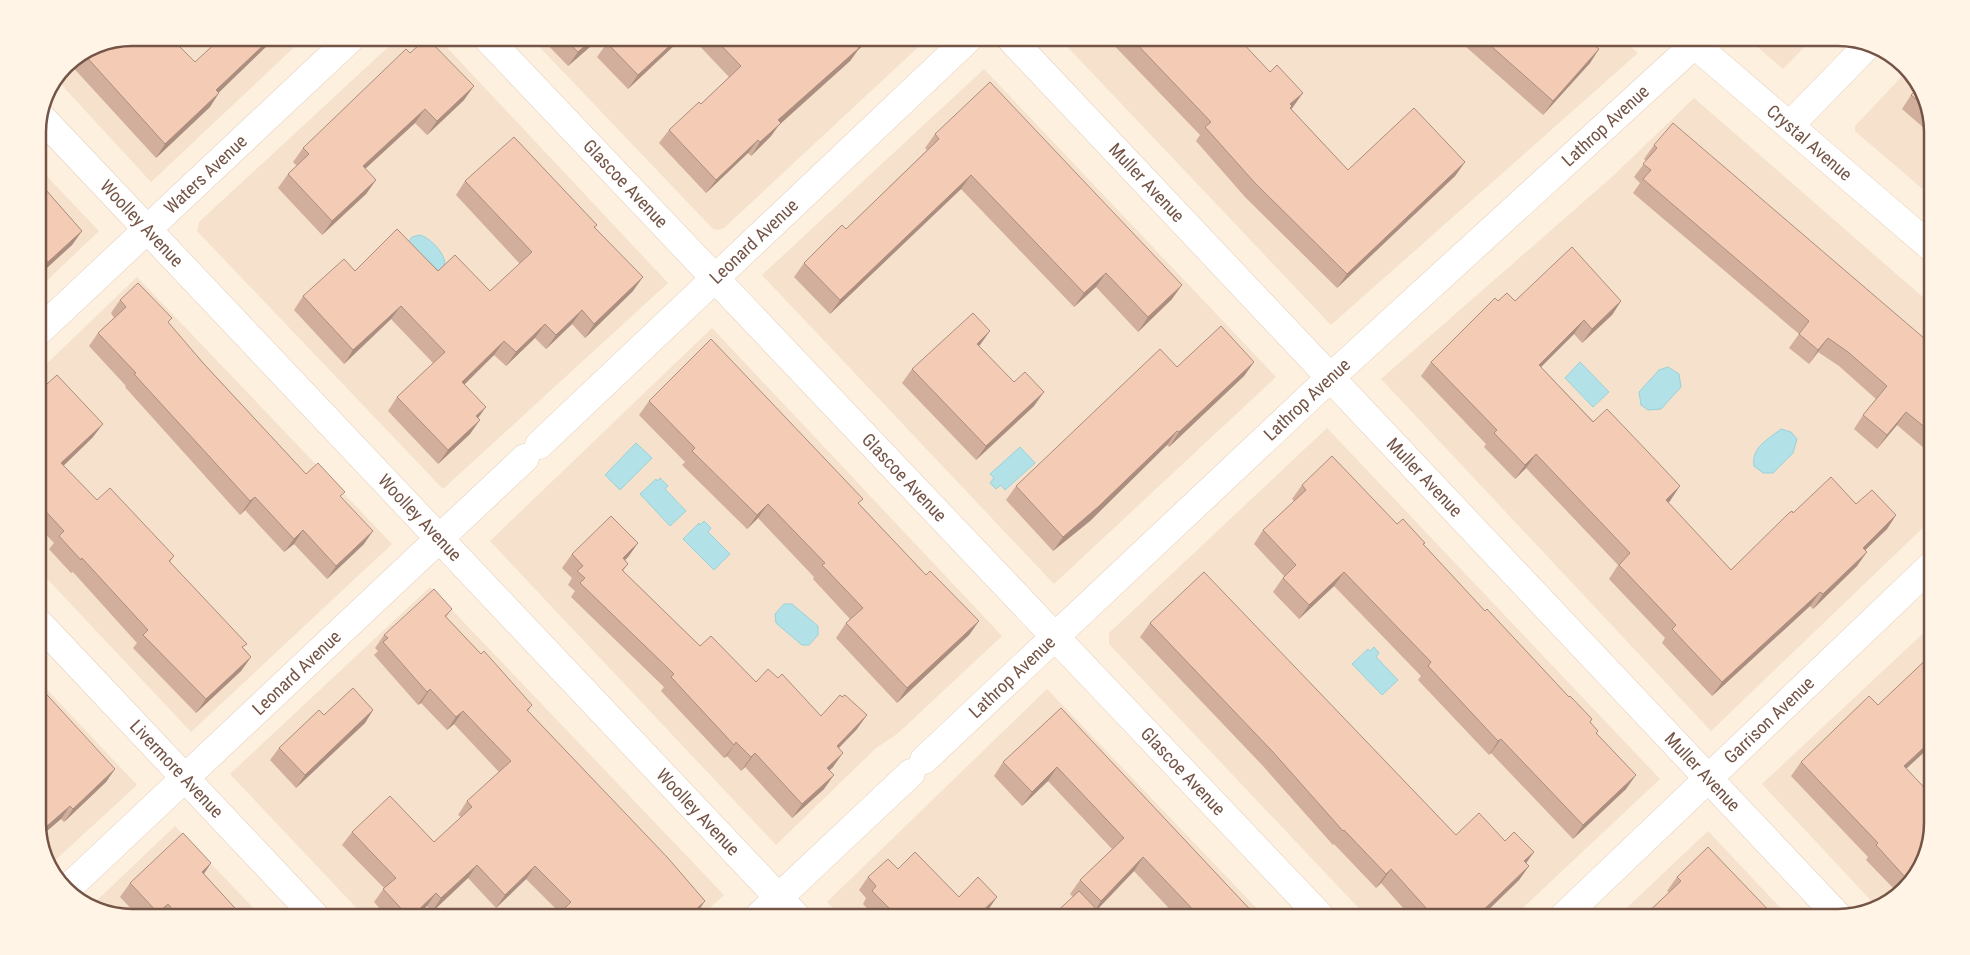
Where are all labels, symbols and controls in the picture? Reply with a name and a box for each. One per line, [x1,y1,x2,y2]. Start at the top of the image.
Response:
street label: Lathrop Avenue [1557,80,1653,170]
street label: Crystal Avenue [1763,100,1857,185]
street label: Waters Avenue [160,130,251,218]
street label: Glascoe Avenue [579,135,672,232]
street label: Muller Avenue [1105,139,1189,226]
street label: Woolley Avenue [96,175,188,271]
street label: Leonard Avenue [705,194,802,288]
street label: Lathrop Avenue [1259,354,1354,445]
street label: Glascoe Avenue [858,429,951,526]
street label: Muller Avenue [1383,433,1467,521]
street label: Woolley Avenue [374,470,466,565]
street label: Leonard Avenue [248,626,345,719]
street label: Lathrop Avenue [964,631,1059,722]
street label: Garrison Avenue [1720,672,1818,768]
street label: Livermore Avenue [126,715,228,822]
street label: Glascoe Avenue [1137,723,1230,819]
street label: Muller Avenue [1661,728,1745,815]
street label: Woolley Avenue [652,764,744,860]

